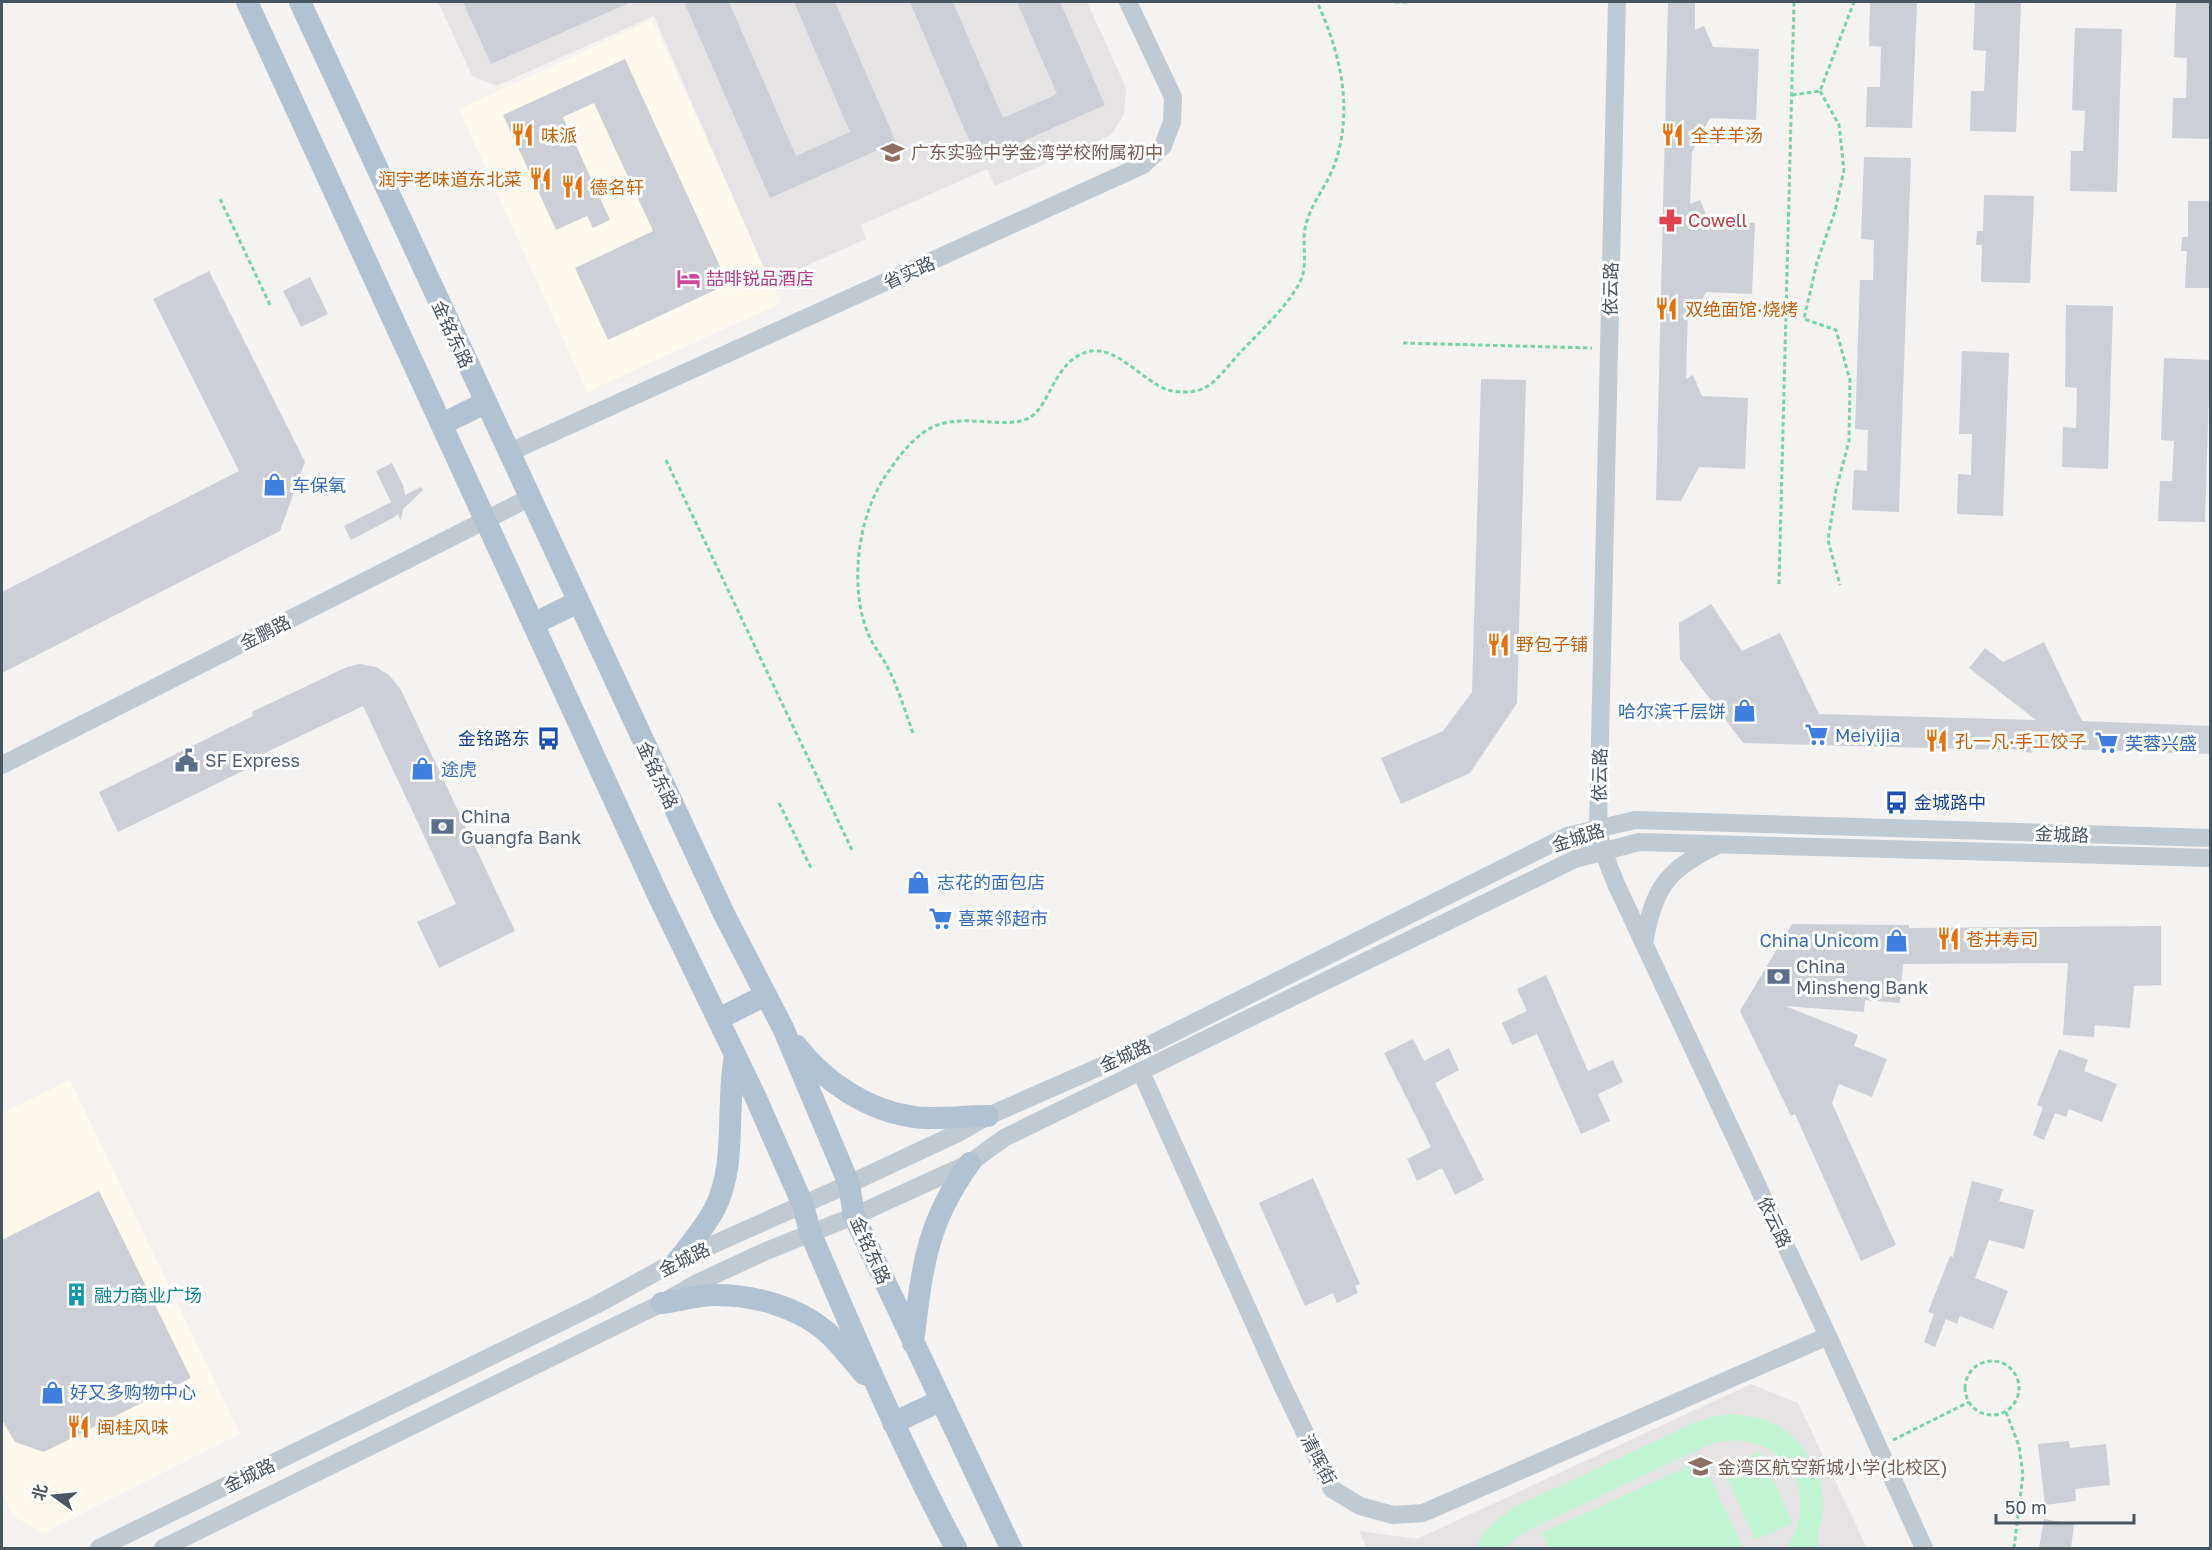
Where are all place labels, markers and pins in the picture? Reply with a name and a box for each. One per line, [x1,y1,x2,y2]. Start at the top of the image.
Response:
restaurant icon: 味派 [510,122,536,148]
restaurant icon: 全羊羊汤 [1660,122,1686,148]
place label: 味派 [541,124,577,146]
place label: 全羊羊汤 [1691,124,1763,146]
school or university icon: 广东实验中学金湾学校附属初中 [880,139,906,165]
place label: 广东实验中学金湾学校附属初中 [911,141,1163,163]
restaurant icon: 润宇老味道东北菜 [527,166,553,192]
place label: 润宇老味道东北菜 [378,168,522,190]
restaurant icon: 德名轩 [559,174,585,200]
place label: 德名轩 [590,176,644,198]
pharmacy icon: Cowell [1657,207,1683,233]
place label: Cowell [1688,209,1747,231]
hotel icon: 喆啡锐品酒店 [675,265,701,291]
place label: 喆啡锐品酒店 [706,267,814,289]
restaurant icon: 双绝面馆·烧烤 [1654,296,1680,322]
place label: 双绝面馆·烧烤 [1685,298,1798,320]
shop icon: 车保氧 [261,472,287,498]
place label: 车保氧 [292,474,346,496]
restaurant icon: 野包子铺 [1485,631,1511,657]
place label: 野包子铺 [1516,633,1588,655]
shop icon: 哈尔滨千层饼 [1731,698,1757,724]
place label: 哈尔滨千层饼 [1618,700,1726,722]
supermarket icon: Meiyijia [1804,722,1830,748]
place label: Meiyijia [1835,724,1900,746]
bus stop icon: 金铭路东 [535,725,561,751]
place label: 金铭路东 [458,727,530,749]
restaurant icon: 孔一凡·手工饺子 [1924,728,1950,754]
place label: 孔一凡·手工饺子 [1955,730,2086,752]
supermarket icon: 芙蓉兴盛 [2094,730,2120,756]
place label: 芙蓉兴盛 [2125,732,2197,754]
public building icon: SF Express [174,747,200,773]
place label: SF Express [205,749,300,771]
shop icon: 途虎 [410,756,436,782]
place label: 途虎 [441,758,477,780]
bus stop icon: 金城路中 [1883,789,1909,815]
place label: 金城路中 [1914,791,1986,813]
place label: China Guangfa Bank [461,805,581,848]
bank icon: China Guangfa Bank [430,813,456,839]
shop icon: 志花的面包店 [906,869,932,895]
place label: 志花的面包店 [937,871,1045,893]
supermarket icon: 喜莱邻超市 [927,905,953,931]
place label: 喜莱邻超市 [958,907,1048,929]
restaurant icon: 苍井寿司 [1935,926,1961,952]
shop icon: China Unicom [1884,927,1910,953]
place label: 苍井寿司 [1966,928,2038,950]
place label: China Unicom [1760,929,1879,951]
place label: China Minsheng Bank [1796,955,1929,998]
bank icon: China Minsheng Bank [1765,963,1791,989]
building icon: 融力商业广场 [63,1282,89,1308]
place label: 融力商业广场 [94,1284,202,1306]
shop icon: 好又多购物中心 [39,1379,65,1405]
place label: 好又多购物中心 [70,1381,196,1403]
restaurant icon: 闽桂风味 [66,1414,92,1440]
place label: 闽桂风味 [97,1416,169,1438]
school or university icon: 金湾区航空新城小学(北校区) [1687,1454,1713,1480]
place label: 金湾区航空新城小学(北校区) [1718,1456,1948,1478]

